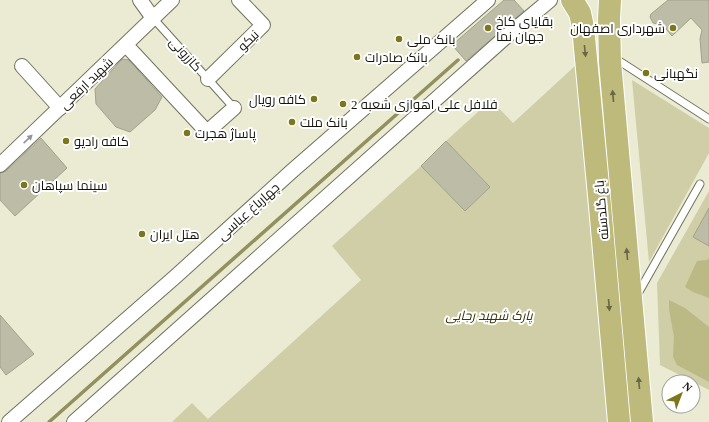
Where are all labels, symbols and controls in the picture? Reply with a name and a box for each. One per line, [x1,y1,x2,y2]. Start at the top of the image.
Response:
place label: بقایای کاخ جهان نما [496,14,553,44]
place label: شهرداری اصفهان [570,21,665,36]
marker: بقایای کاخ جهان نما [483,23,493,33]
marker: شهرداری اصفهان [668,23,678,33]
street label: نیکو [235,27,262,54]
place label: بانک ملی [407,32,455,47]
street label: کازرونی [166,34,205,75]
marker: بانک ملی [394,34,404,44]
one-way arrow [582,45,589,57]
place label: بانک صادرات [365,50,428,65]
marker: بانک صادرات [352,52,362,62]
street label: شهید ارفعی [57,54,116,112]
place label: نگهبانی [654,66,698,81]
marker: نگهبانی [641,68,651,78]
one-way arrow [610,90,616,102]
place label: کافه رویال [249,92,306,108]
marker: کافه رویال [309,94,319,104]
place label: فلافل علی اهوازی شعبه 2 [351,97,498,112]
marker: فلافل علی اهوازی شعبه 2 [338,99,348,109]
place label: بانک ملت [300,115,348,130]
marker: بانک ملت [287,117,297,127]
place label: پاساژ هجرت [195,126,256,143]
marker: پاساژ هجرت [182,128,192,138]
one-way arrow [23,134,33,143]
place label: کافه رادیو [74,134,129,149]
marker: کافه رادیو [61,136,71,146]
place label: سینما سپاهان [32,178,108,194]
marker: سینما سپاهان [19,180,29,190]
street label: چهارباغ عباسی [214,180,284,245]
street label: باغ گلدسته [591,180,613,240]
place label: هتل ایران [150,227,200,242]
marker: هتل ایران [137,229,147,239]
one-way arrow [623,248,630,260]
one-way arrow [606,299,613,311]
park label: پارک شهید رجایی [446,308,534,324]
north arrow [661,374,701,414]
one-way arrow [635,377,642,389]
text: N [681,379,695,394]

